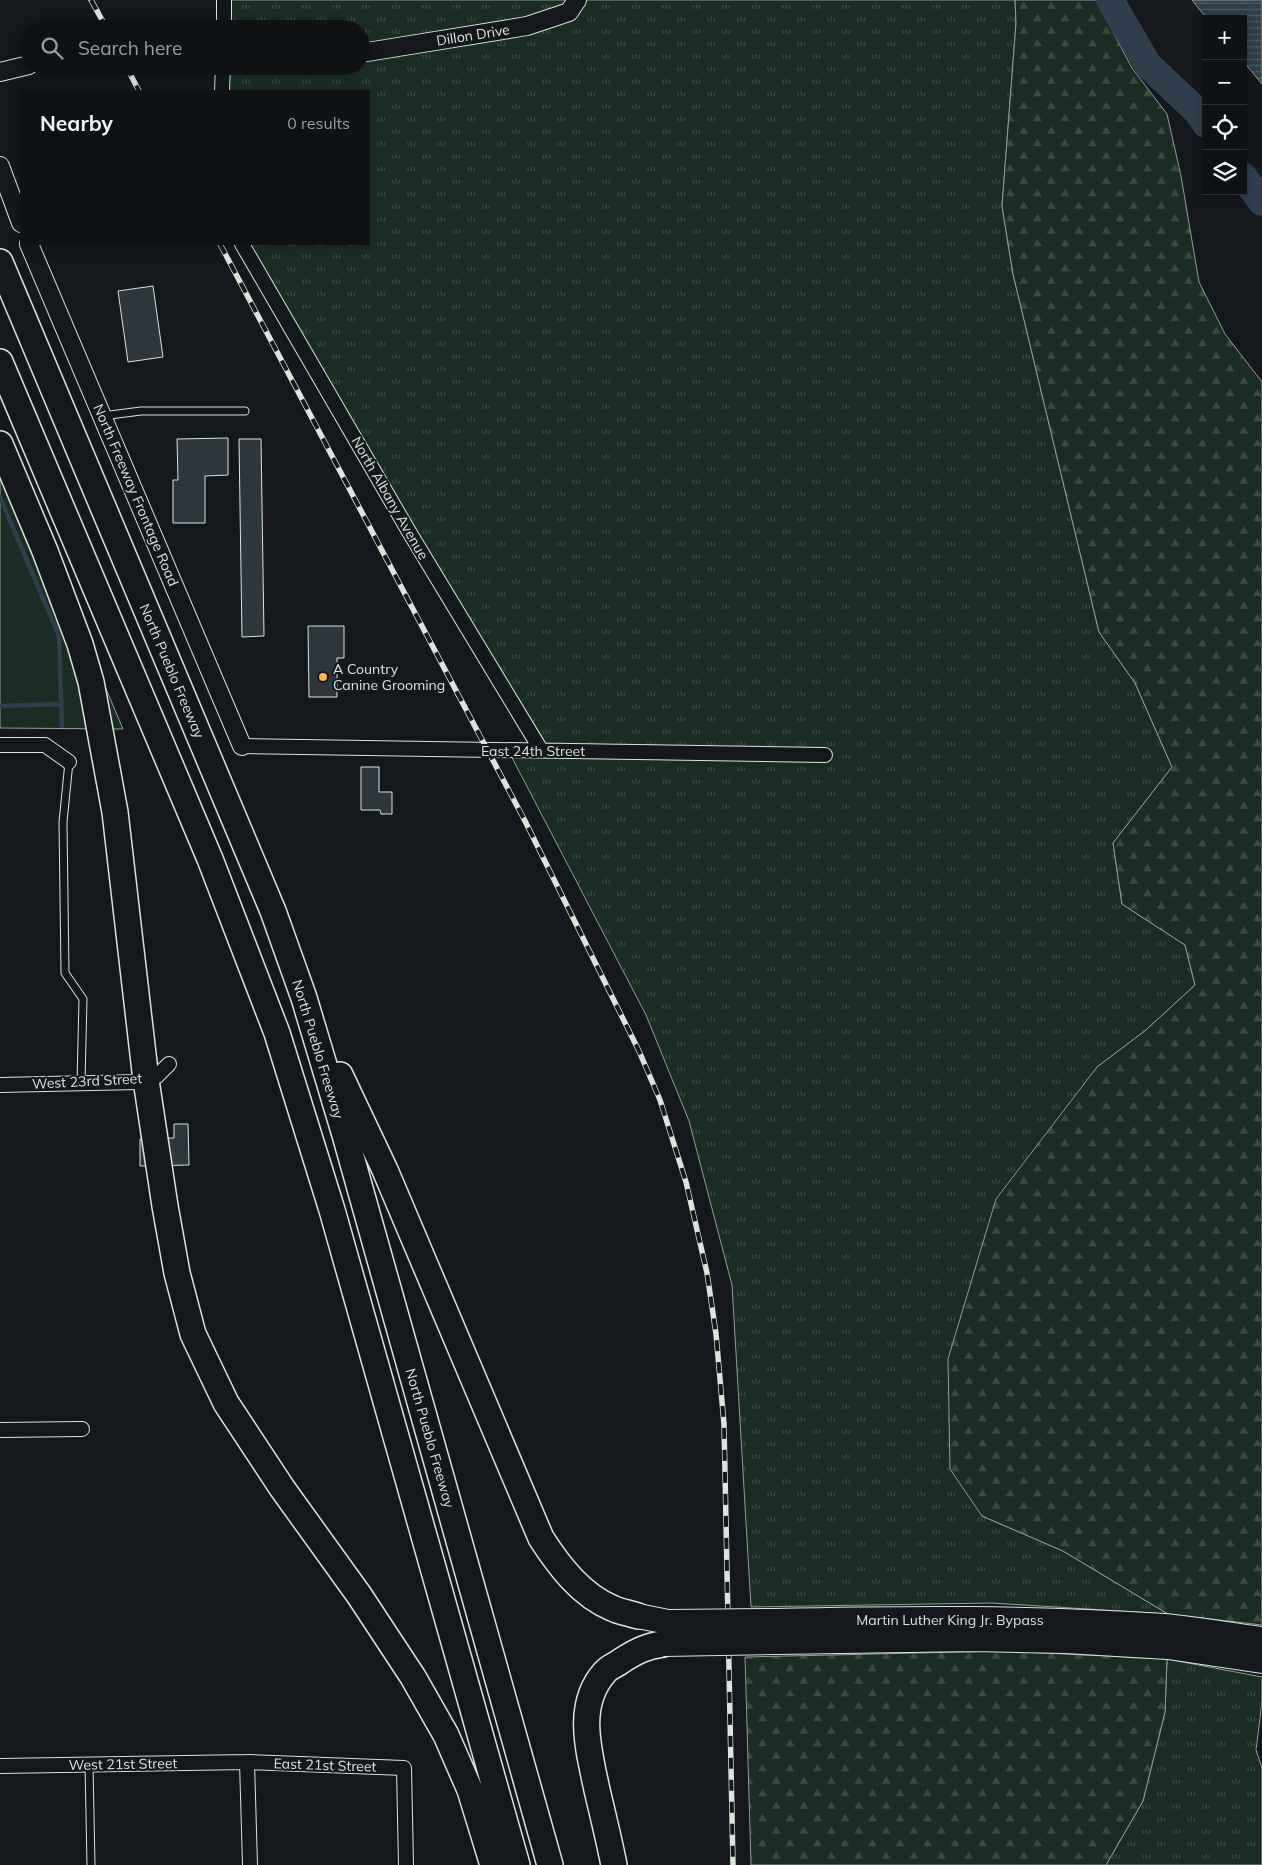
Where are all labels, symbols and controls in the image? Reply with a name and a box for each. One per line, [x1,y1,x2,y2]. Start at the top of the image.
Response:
map controls [1202,15,1247,195]
button: + [1202,15,1247,60]
search box [20,20,370,75]
street label: Dillon Drive [435,20,511,50]
icon: search [38,34,66,62]
text: Search here [78,36,182,60]
button: − [1202,60,1247,105]
button: locate [1202,105,1247,150]
text: Nearby [40,110,113,136]
text: 0 results [287,113,350,133]
button: layers [1202,150,1247,195]
street label: North Freeway Frontage Road [89,401,183,589]
street label: North Albany Avenue [347,433,433,563]
street label: North Pueblo Freeway [136,601,209,741]
place label: A Country Canine Grooming [333,660,445,694]
marker: A Country Canine Grooming [317,671,329,683]
street label: East 24th Street [481,742,585,760]
street label: North Pueblo Freeway [288,977,348,1121]
street label: West 23rd Street [31,1069,143,1093]
street label: North Pueblo Freeway [401,1366,459,1510]
street label: Martin Luther King Jr. Bypass [856,1611,1044,1629]
street label: West 21st Street [68,1754,178,1774]
street label: East 21st Street [273,1754,377,1776]

